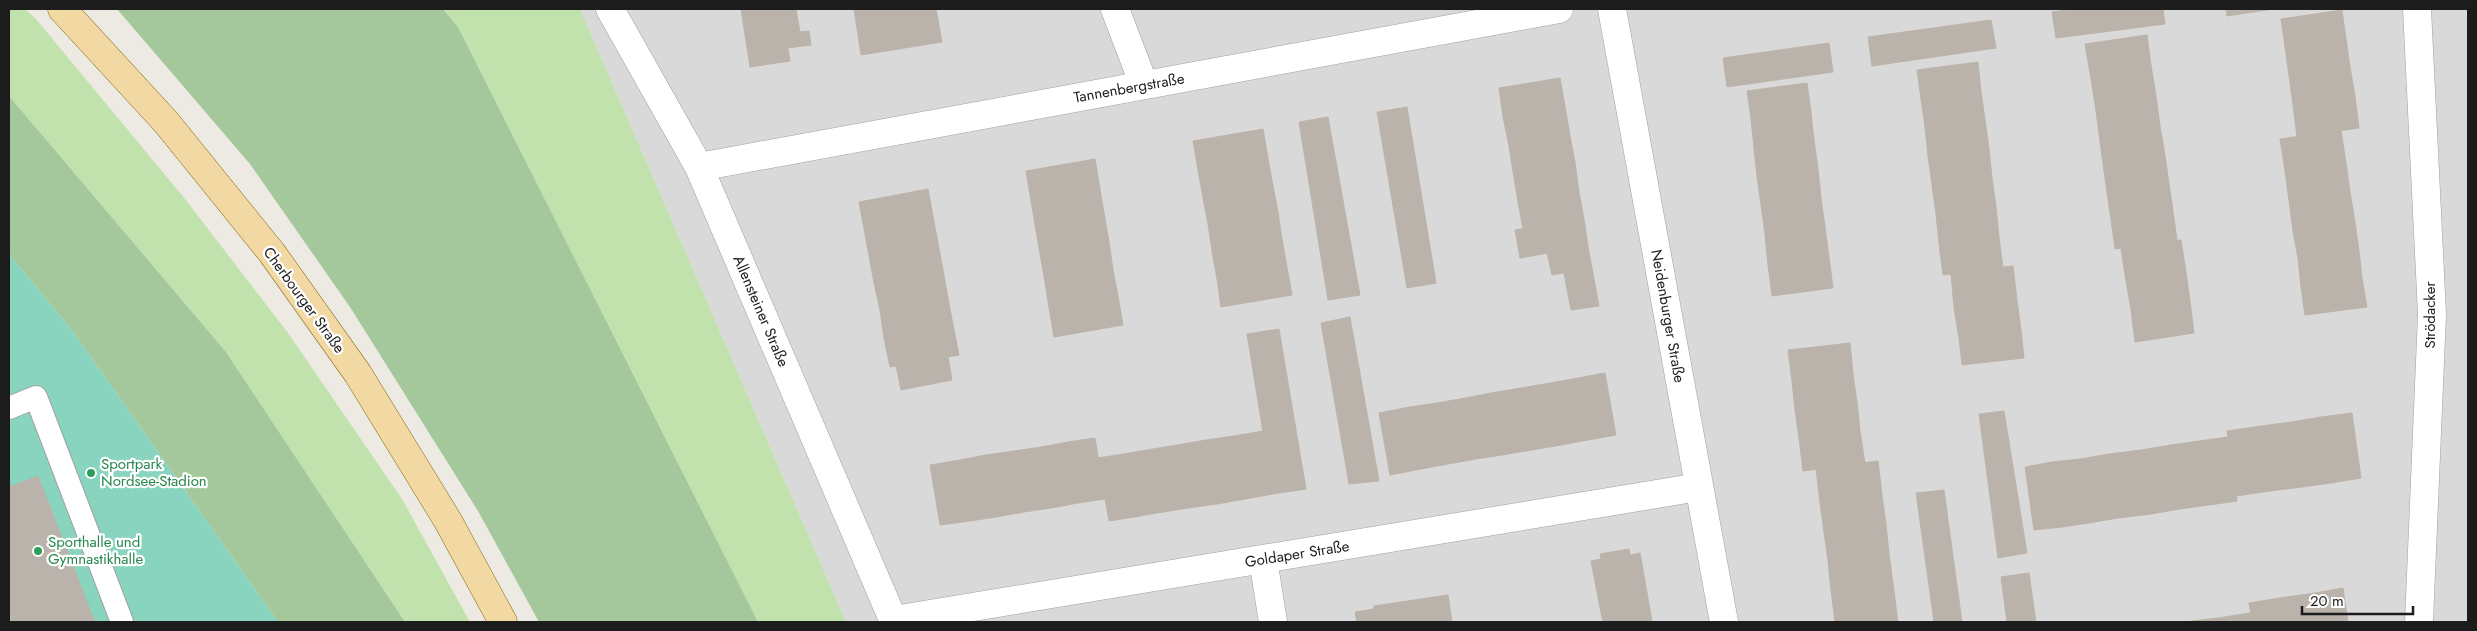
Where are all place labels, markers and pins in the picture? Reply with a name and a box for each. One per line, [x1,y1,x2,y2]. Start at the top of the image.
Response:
place label: Sportpark Nordsee-Stadion [101,453,207,492]
marker: Sportpark Nordsee-Stadion [85,467,97,479]
place label: Sporthalle und Gymnastikhalle [48,531,143,570]
marker: Sporthalle und Gymnastikhalle [32,545,44,557]

